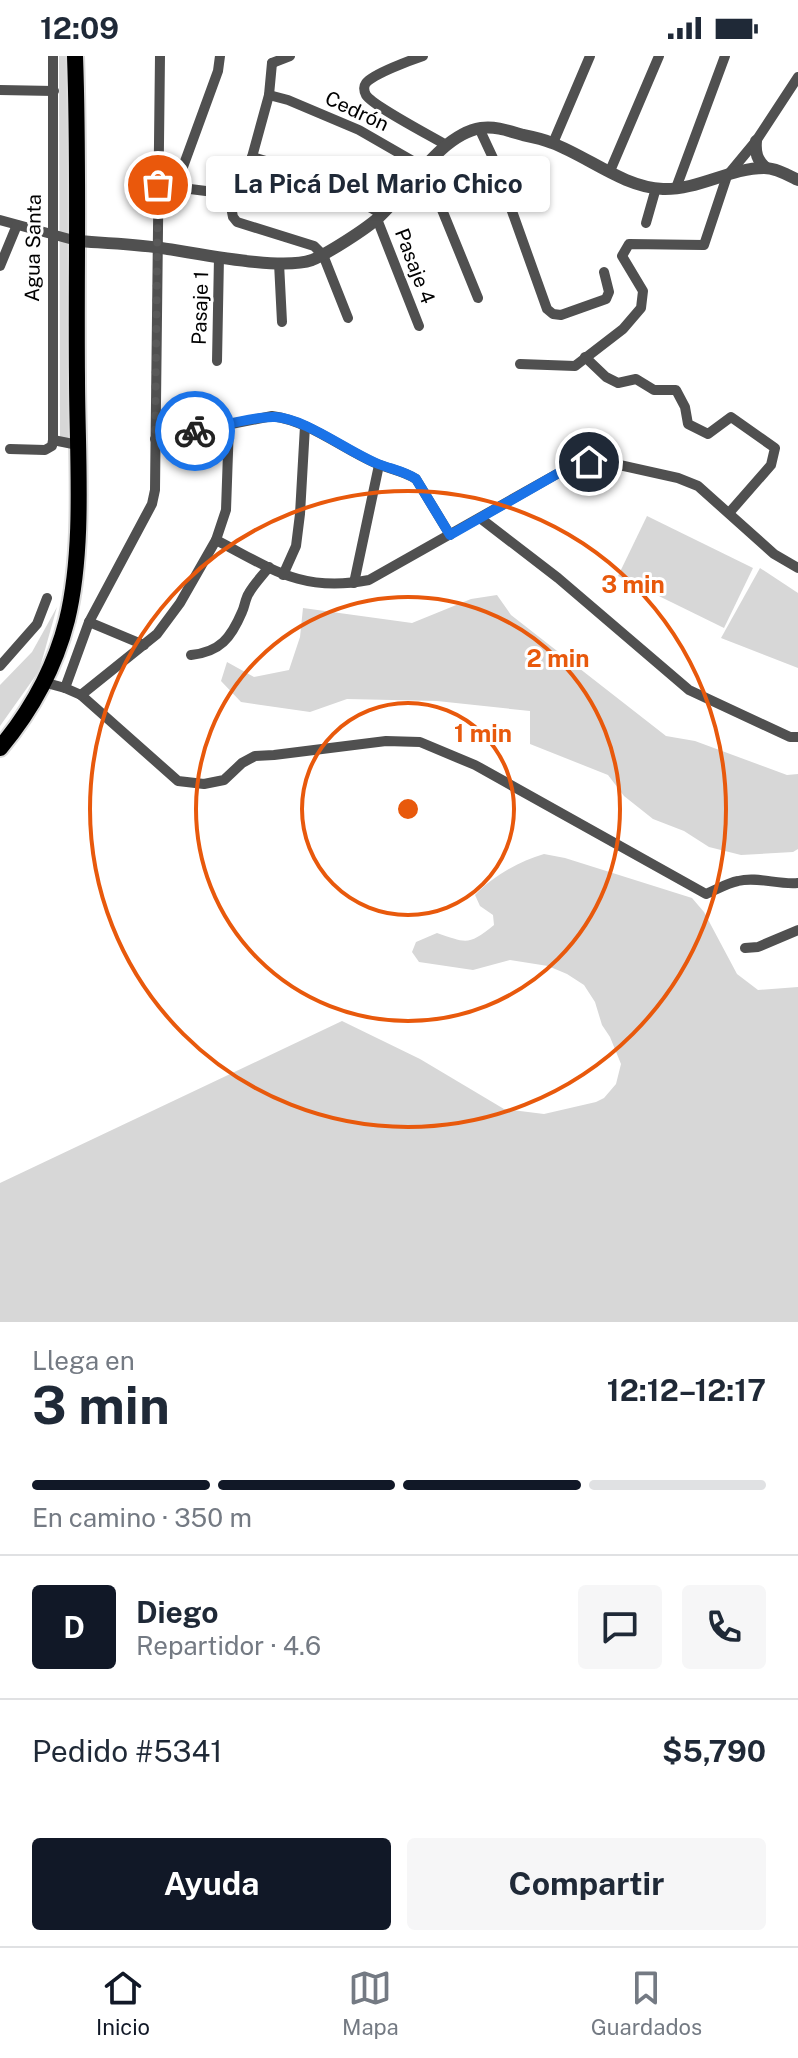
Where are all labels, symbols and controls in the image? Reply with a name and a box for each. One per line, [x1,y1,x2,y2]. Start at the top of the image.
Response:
text: 12:09 [40,10,119,46]
street label: Cedrón [321,86,393,136]
pin [124,151,192,219]
callout: La Picá Del Mario Chico [206,157,550,213]
icon: bag [136,163,180,207]
text: La Picá Del Mario Chico [233,168,523,199]
street label: Agua Santa [20,194,46,302]
street label: Pasaje 4 [390,225,440,307]
street label: Pasaje 1 [187,271,213,345]
courier [155,391,235,471]
icon: bike [173,409,217,453]
pin [555,428,623,496]
icon: home [567,440,611,484]
text: 3 min [601,570,665,598]
text: 2 min [527,644,589,672]
text: 1 min [454,719,512,747]
centre of rings [394,795,422,823]
text: Llega en [32,1345,135,1376]
text: 12:12–12:17 [607,1372,766,1408]
text: 3 min [32,1375,170,1436]
text: En camino · 350 m [32,1502,252,1533]
button: chat [578,1585,662,1669]
button: phone [682,1585,766,1669]
text: Diego [136,1594,218,1630]
text: D [63,1609,85,1645]
text: Repartidor · 4.6 [136,1630,321,1661]
text: Pedido #5341 [32,1733,223,1769]
text: $5,790 [662,1733,766,1769]
button: Ayuda [32,1838,391,1930]
button: Compartir [407,1838,766,1930]
tab: Inicio [96,1966,150,2040]
tab: Mapa [342,1966,399,2040]
tab: Guardados [591,1966,702,2040]

